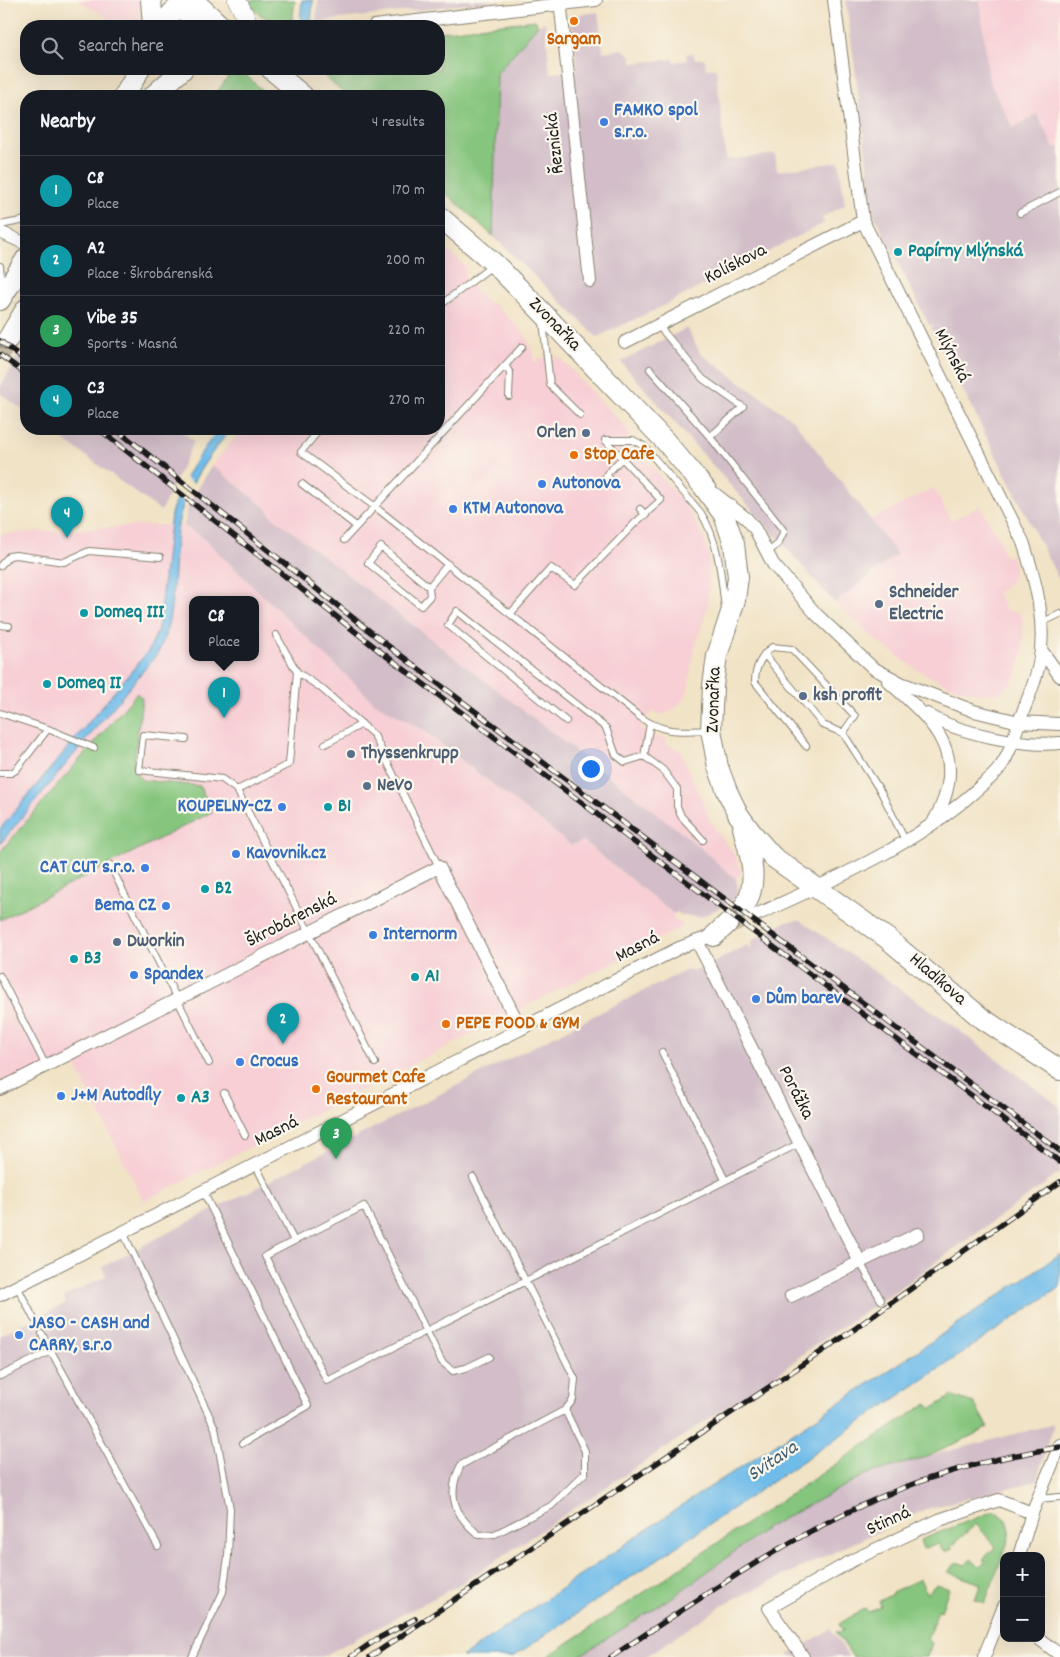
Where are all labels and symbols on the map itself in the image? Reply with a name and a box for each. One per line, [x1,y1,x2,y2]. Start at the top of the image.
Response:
marker: Sargam [568,15,580,27]
place label: Sargam [547,27,601,54]
place label: FAMKO spol s.r.o. [614,98,698,147]
street label: Řeznická [539,111,573,175]
marker: FAMKO spol s.r.o. [598,116,610,128]
street label: Kolískova [700,237,773,292]
place label: Papírny Mlýnská [908,239,1024,266]
marker: Papírny Mlýnská [892,246,904,258]
street label: Zvonařka [521,292,587,359]
street label: Mlýnská [926,324,976,388]
place label: Orlen [536,420,576,447]
marker: Orlen [580,427,592,439]
place label: Stop Cafe [584,442,654,469]
marker: Stop Cafe [568,449,580,461]
place label: Autonova [552,471,621,498]
marker: Autonova [536,478,548,490]
place label: KTM Autonova [463,496,564,523]
pin: 4 [51,497,83,538]
marker: KTM Autonova [447,503,459,515]
place label: Schneider Electric [889,580,960,629]
marker: Schneider Electric [873,598,885,610]
place label: Domeq III [94,600,164,627]
marker: Domeq III [78,607,90,619]
street label: Zvonařka [700,665,730,734]
place label: Domeq II [57,671,121,698]
pin: 1 [208,677,240,718]
marker: Domeq II [41,678,53,690]
place label: ksh profit [813,683,882,710]
marker: ksh profit [797,690,809,702]
place label: Thyssenkrupp [361,741,459,768]
marker: Thyssenkrupp [345,748,357,760]
your location [578,756,604,782]
place label: NeVo [377,773,413,800]
marker: NeVo [361,780,373,792]
place label: KOUPELNY-CZ [178,794,273,821]
place label: B1 [338,794,351,821]
marker: KOUPELNY-CZ [276,801,288,813]
marker: B1 [322,801,334,813]
place label: Kavovnik.cz [246,841,327,868]
marker: Kavovnik.cz [230,848,242,860]
place label: CAT CUT s.r.o. [40,855,135,882]
marker: CAT CUT s.r.o. [139,862,151,874]
place label: B2 [215,876,232,903]
marker: B2 [199,883,211,895]
street label: Škrobárenská [242,886,342,955]
place label: Bema CZ [95,893,157,920]
marker: Bema CZ [160,900,172,912]
place label: Internorm [383,922,457,949]
street label: Masná [611,925,665,971]
place label: Dworkin [127,929,185,956]
marker: Internorm [367,929,379,941]
marker: Dworkin [111,936,123,948]
place label: B3 [84,946,101,973]
street label: Hladíkova [902,947,973,1013]
marker: B3 [68,953,80,965]
place label: Spandex [144,962,204,989]
place label: A1 [425,964,440,991]
marker: Spandex [128,969,140,981]
marker: A1 [409,971,421,983]
place label: Dům barev [766,986,842,1013]
marker: Dům barev [750,993,762,1005]
pin: 2 [267,1003,299,1044]
place label: PEPE FOOD & GYM [456,1011,580,1038]
marker: PEPE FOOD & GYM [440,1018,452,1030]
place label: Crocus [250,1049,299,1076]
marker: Crocus [234,1056,246,1068]
street label: Porážka [770,1062,820,1125]
place label: Gourmet Cafe Restaurant [326,1065,425,1114]
place label: J+M Autodíly [71,1083,162,1110]
marker: Gourmet Cafe Restaurant [310,1083,322,1095]
place label: A3 [191,1085,210,1112]
marker: J+M Autodíly [55,1090,67,1102]
marker: A3 [175,1092,187,1104]
street label: Masná [250,1109,304,1155]
pin: 3 [320,1118,352,1159]
place label: JASO - CASH and CARRY, s.r.o [29,1311,150,1360]
marker: JASO - CASH and CARRY, s.r.o [13,1329,25,1341]
water label: Svitava [742,1434,805,1489]
street label: Stinná [862,1500,916,1544]

